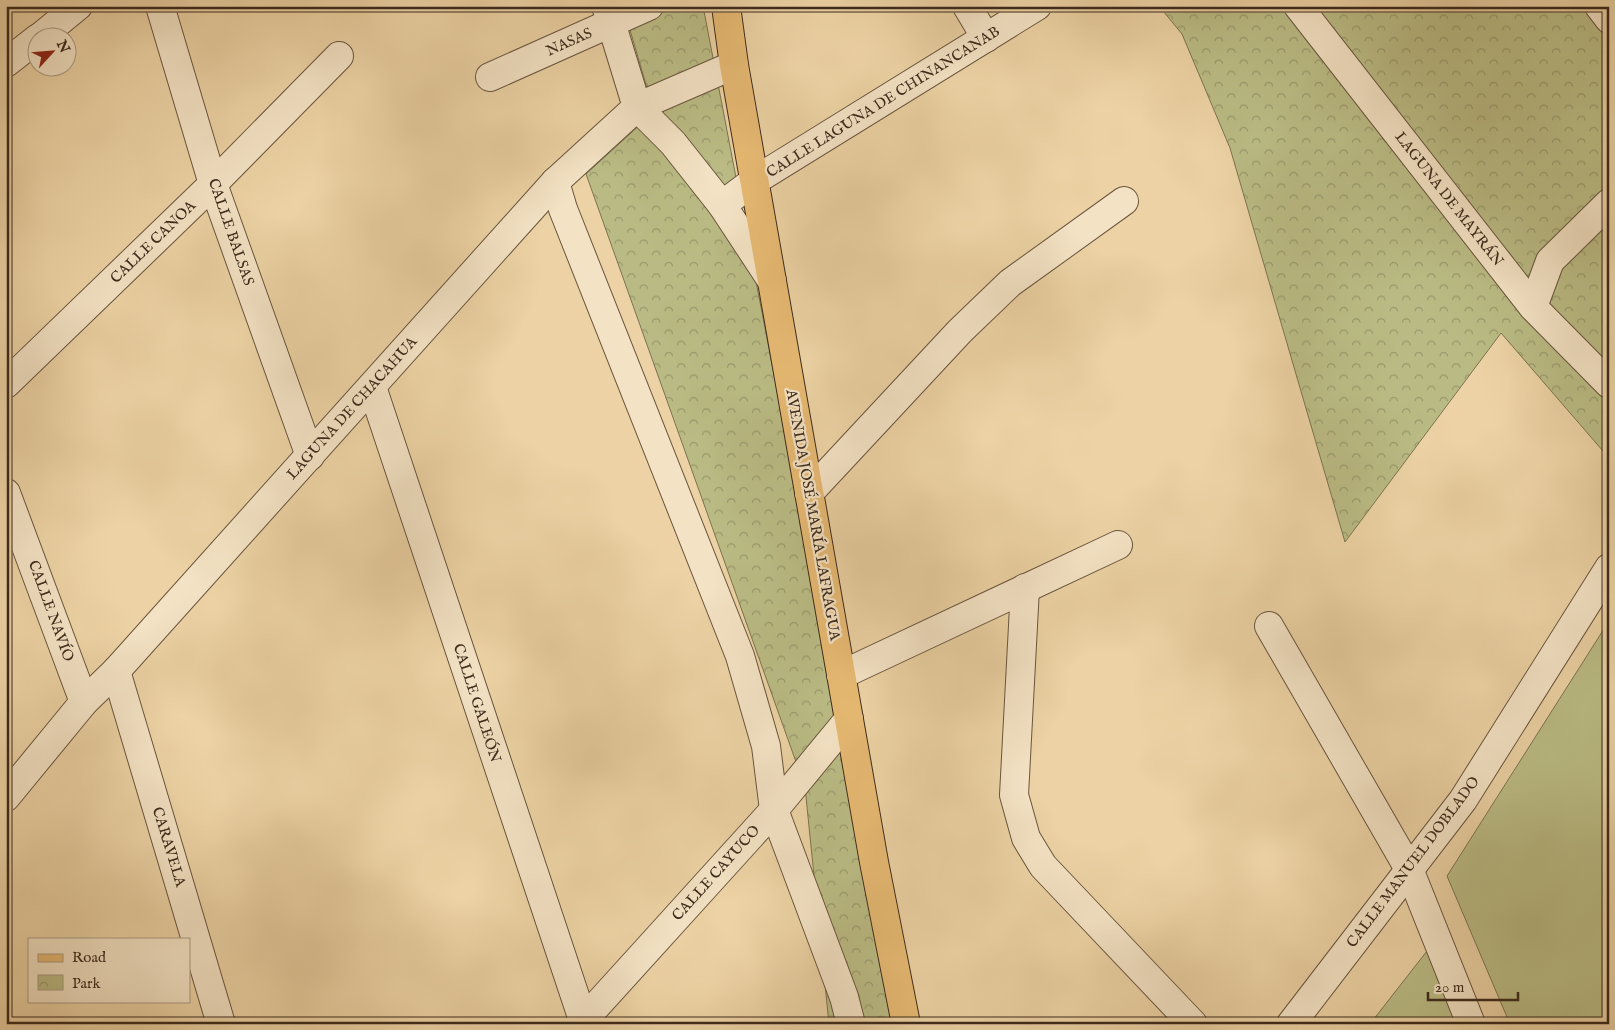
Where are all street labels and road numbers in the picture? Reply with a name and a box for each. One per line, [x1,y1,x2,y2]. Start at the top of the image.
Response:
street label: CALLE LAGUNA DE CHINANCANAB [763,22,1003,182]
street label: NASAS [543,23,595,61]
street label: LAGUNA DE MAYRÁN [1391,128,1507,270]
street label: CALLE BALSAS [204,176,258,288]
street label: CALLE CANOA [106,196,200,288]
street label: LAGUNA DE CHACAHUA [283,332,422,484]
street label: AVENIDA JOSÉ MARÍA LAFRAGUA [781,387,845,643]
street label: CALLE NAVÍO [24,558,78,664]
street label: CALLE GALEÓN [449,641,505,765]
street label: CALLE MANUEL DOBLADO [1342,773,1484,951]
street label: CARAVELA [148,805,190,890]
street label: CALLE CAYUCO [668,821,764,925]

